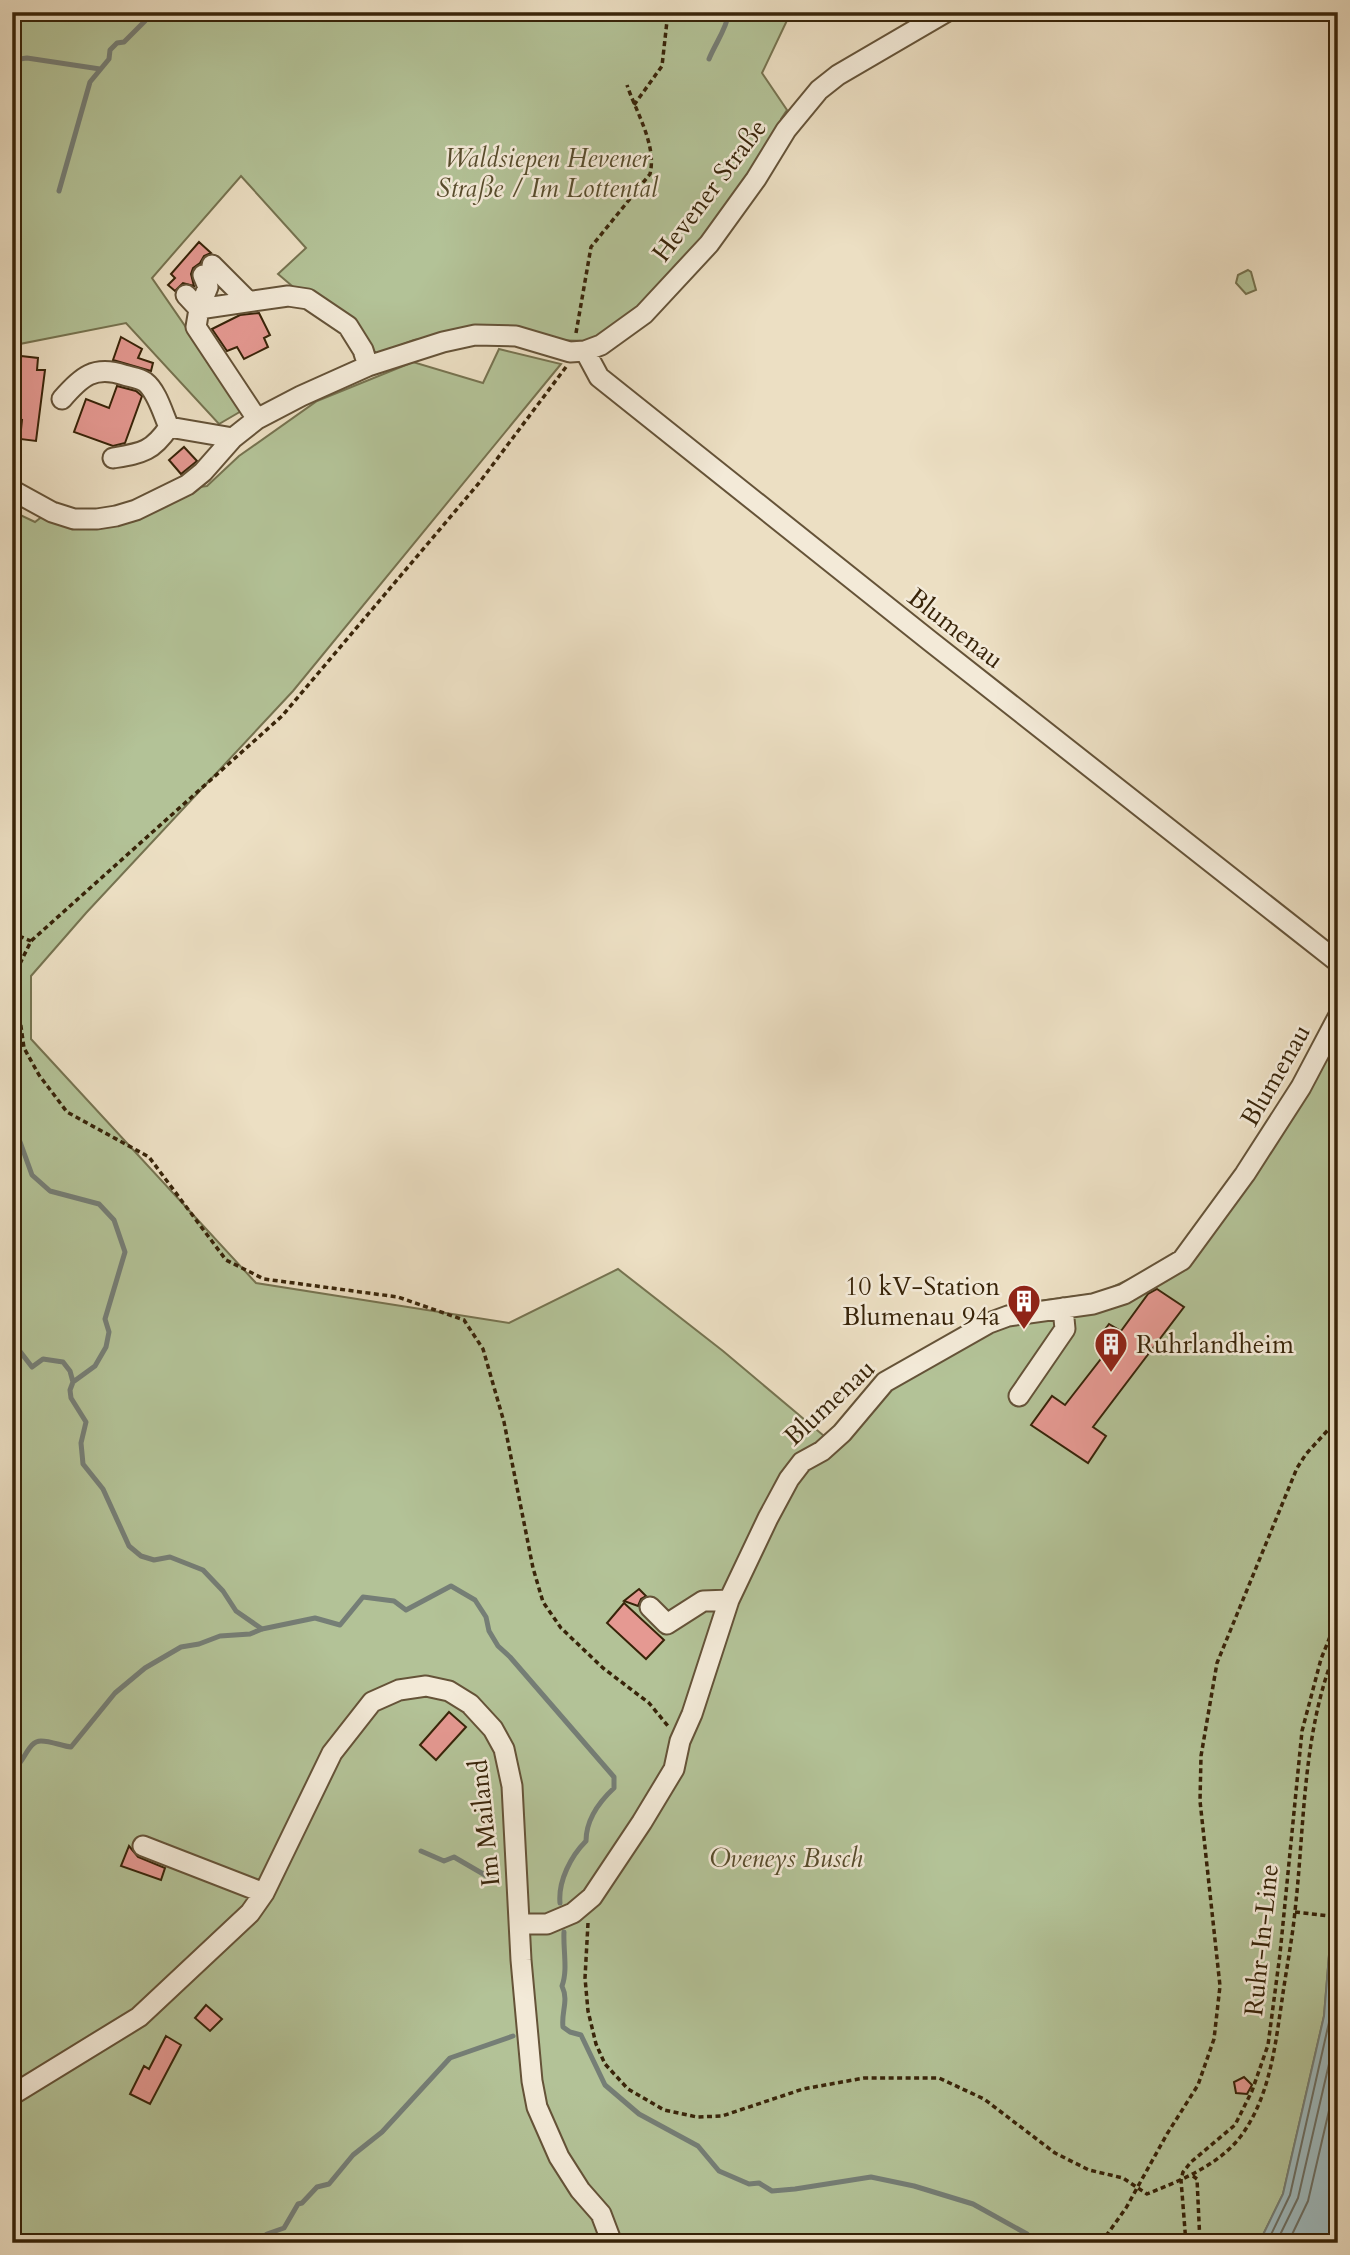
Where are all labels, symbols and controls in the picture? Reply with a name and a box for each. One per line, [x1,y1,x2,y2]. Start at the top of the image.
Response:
street label: Hevener Straße [644,112,775,269]
park label: Waldsiepen Hevener Straße / Im Lottental [436,141,659,206]
street label: Blumenau [901,580,1011,677]
street label: Blumenau [1232,1018,1319,1133]
place label: 10 kV-Station Blumenau 94a [843,1269,1000,1334]
building icon: 10 kV-Station Blumenau 94a [1005,1282,1043,1331]
building icon: Ruhrlandheim [1092,1325,1130,1374]
place label: Ruhrlandheim [1136,1327,1294,1362]
street label: Blumenau [776,1351,882,1454]
street label: Im Mailand [460,1758,509,1888]
park label: Oveneys Busch [709,1841,863,1876]
street label: Ruhr-In-Line [1236,1862,1287,2018]

